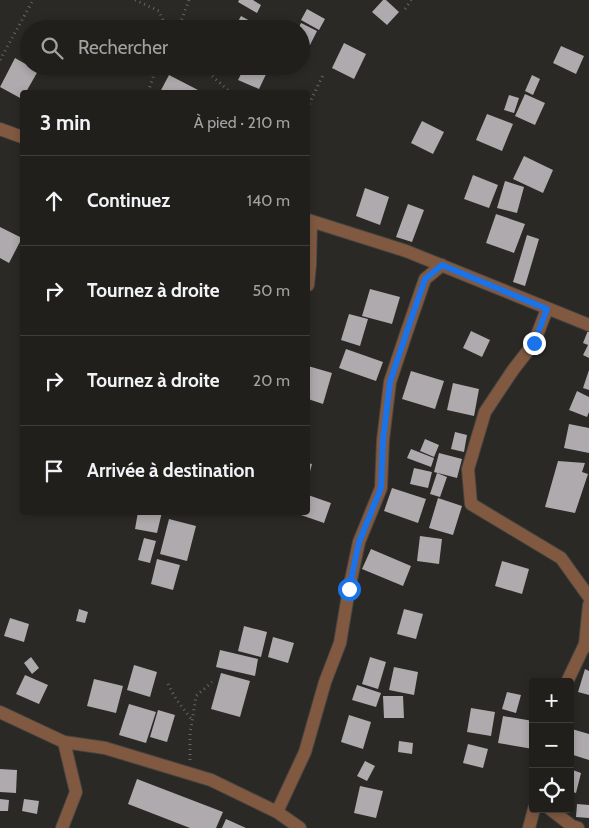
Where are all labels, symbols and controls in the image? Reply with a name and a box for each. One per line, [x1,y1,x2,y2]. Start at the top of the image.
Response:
search box [20,20,310,75]
icon: search [38,34,66,62]
text: Rechercher [78,36,168,59]
text: 3 min [40,110,91,135]
text: À pied · 210 m [194,113,290,132]
icon: ahead [40,187,68,215]
text: Continuez [87,189,170,212]
text: 140 m [247,191,290,210]
icon: right [40,277,68,305]
text: Tournez à droite [87,279,220,302]
text: 50 m [253,281,290,300]
route end [523,332,546,355]
icon: right [40,367,68,395]
text: Tournez à droite [87,369,220,392]
text: 20 m [253,371,290,390]
icon: arrive [40,457,68,485]
text: Arrivée à destination [87,459,255,482]
route start [338,578,361,601]
map controls [529,678,574,813]
button: + [529,678,574,723]
button: − [529,723,574,768]
button: locate [529,768,574,813]

